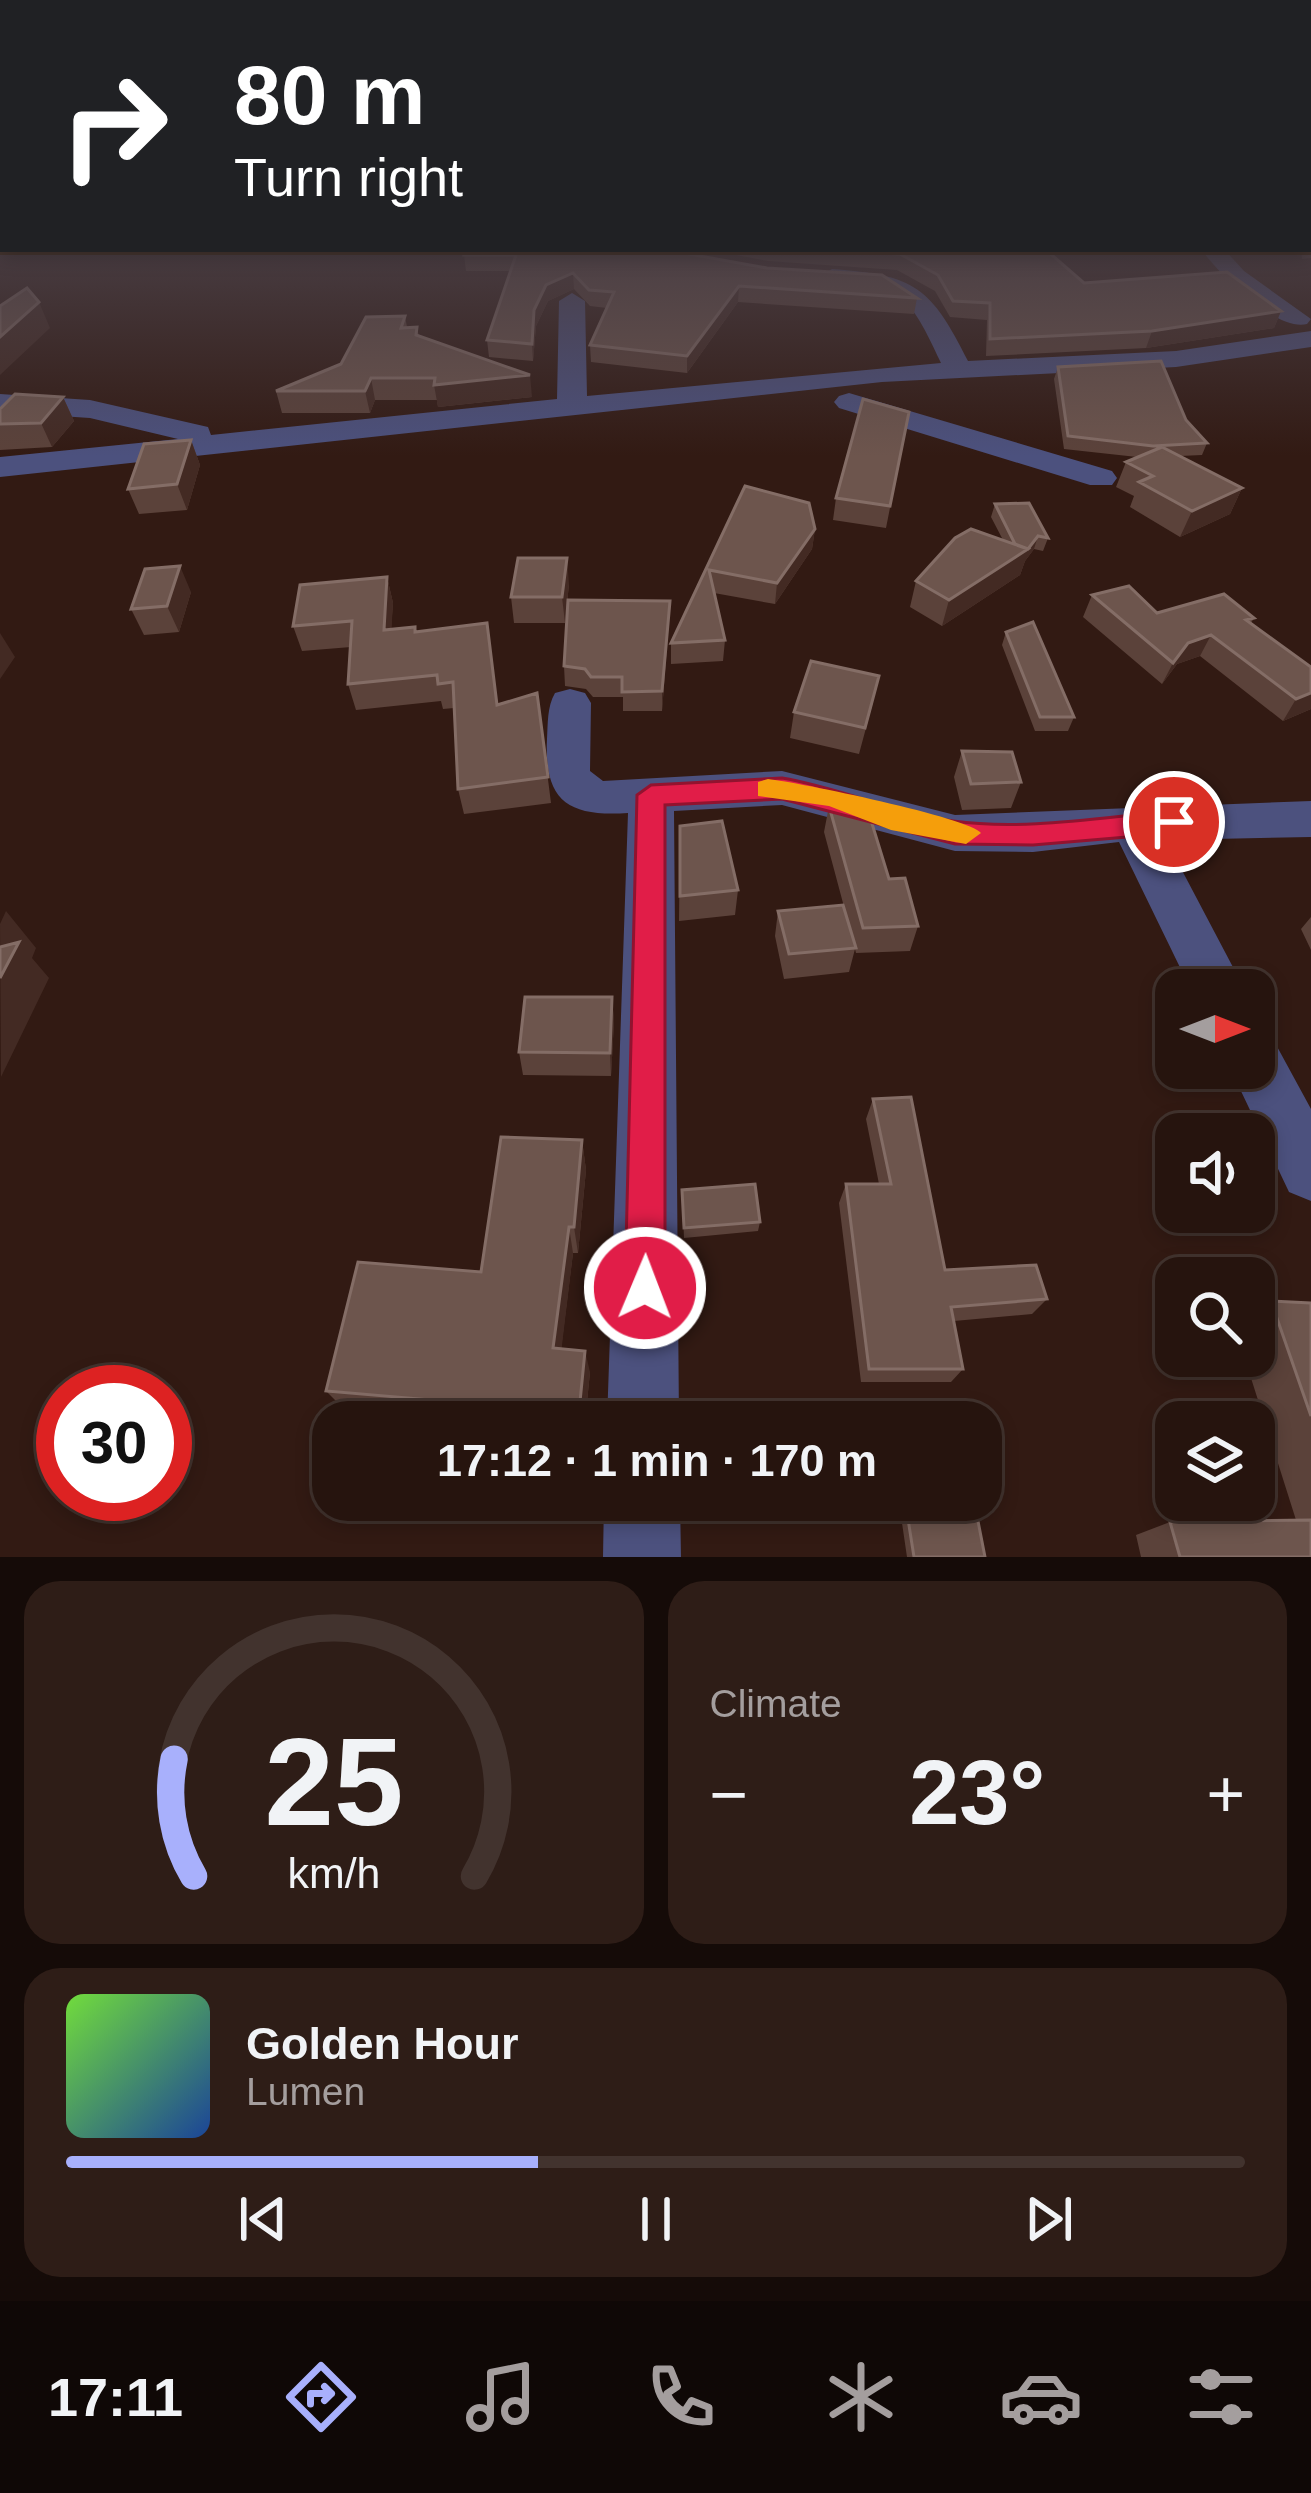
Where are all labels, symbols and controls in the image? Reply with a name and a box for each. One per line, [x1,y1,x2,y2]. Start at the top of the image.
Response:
icon: right [36,48,192,204]
text: 80 m [234,48,425,142]
text: Turn right [234,147,463,207]
pin [1123,771,1225,873]
icon: arrive [1141,789,1207,855]
north arrow [1155,969,1275,1089]
map controls [1155,969,1275,1521]
button: sound [1155,1113,1275,1233]
position arrow [582,1225,708,1351]
button: search [1155,1257,1275,1377]
speed limit sign: 30 [36,1365,192,1521]
button: layers [1155,1401,1275,1521]
text: 17:12 · 1 min · 170 m [437,1435,877,1486]
text: Climate [710,1682,842,1725]
text: 25 [264,1712,403,1851]
text: 23° [909,1743,1045,1843]
text: − [710,1757,748,1831]
text: + [1206,1757,1245,1831]
text: km/h [287,1848,380,1896]
text: Golden Hour [246,2018,518,2069]
text: Lumen [246,2070,365,2113]
icon: previous [230,2186,296,2252]
icon: pause [623,2186,689,2252]
icon: next [1016,2186,1082,2252]
icon: directions [279,2355,363,2439]
icon: music [459,2355,543,2439]
icon: phone [639,2355,723,2439]
icon: climate [819,2355,903,2439]
icon: car [999,2355,1083,2439]
icon: filters [1179,2355,1263,2439]
text: 17:11 [48,2367,183,2427]

